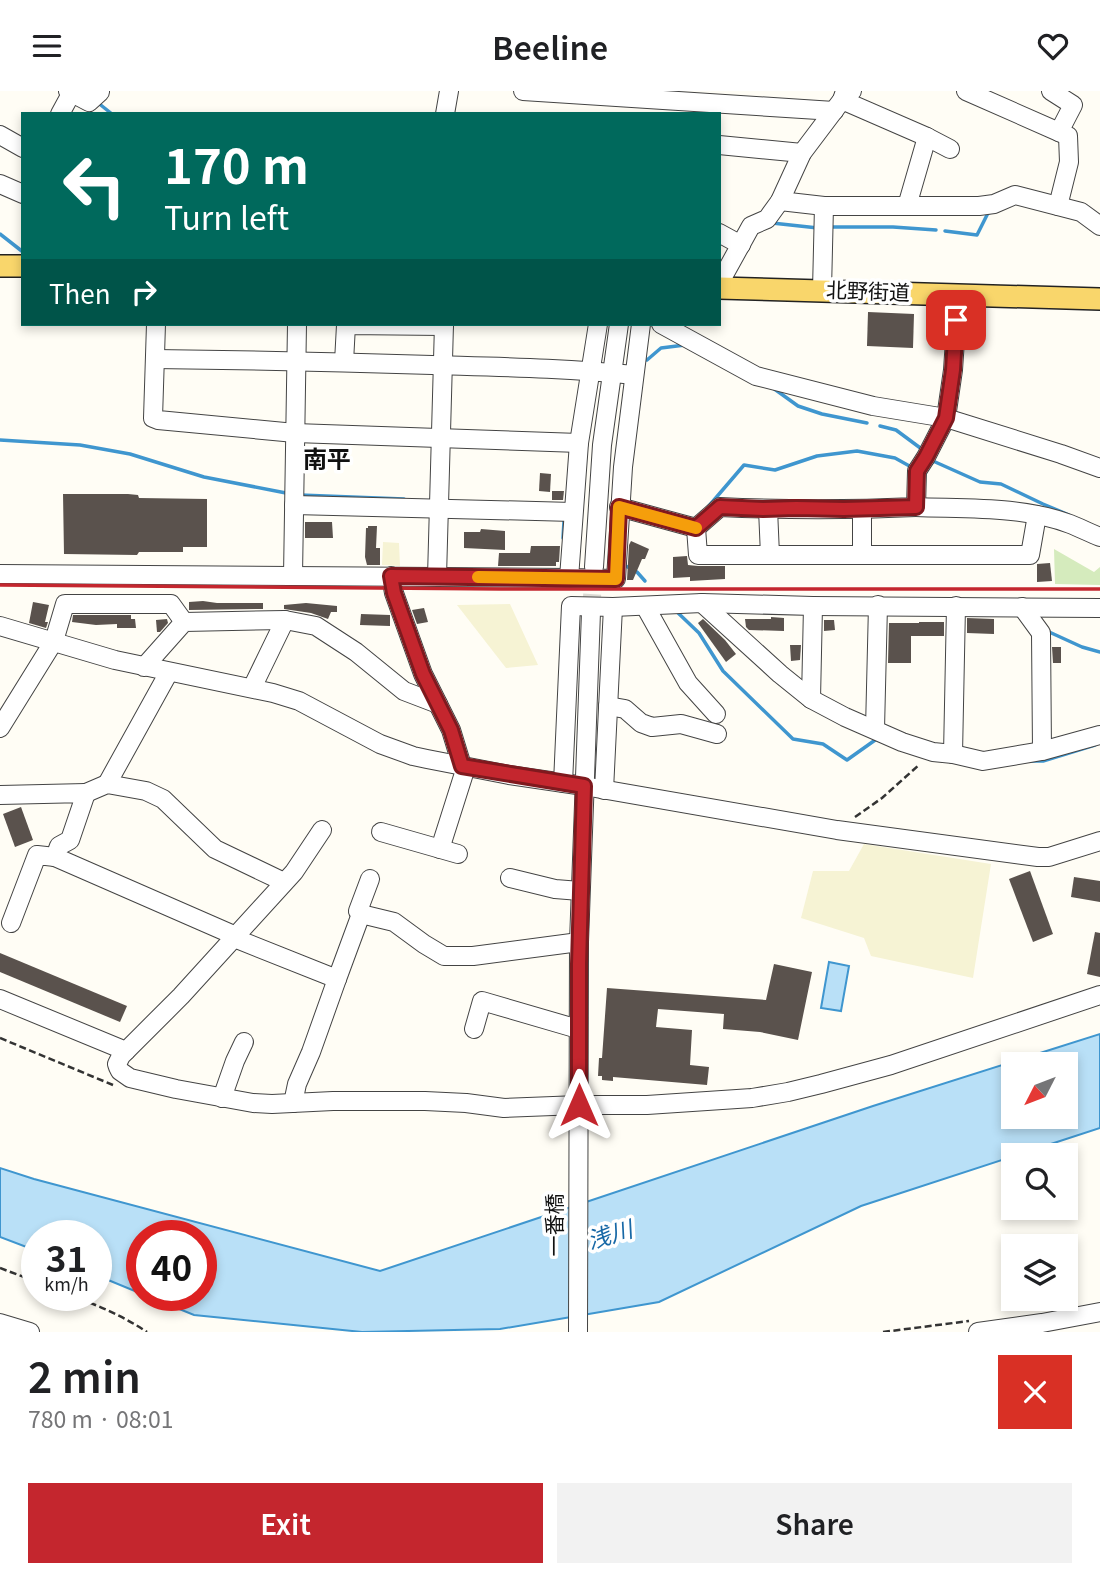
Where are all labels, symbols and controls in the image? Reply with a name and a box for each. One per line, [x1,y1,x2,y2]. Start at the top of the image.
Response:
text: Beeline [492,23,608,69]
icon: menu [28,27,66,65]
icon: heart [1034,27,1072,65]
text: 170 m [164,127,309,198]
icon: left [49,140,140,231]
text: Turn left [164,193,289,239]
icon: right [125,273,163,311]
text: Then [49,274,111,311]
street label: 北野街道 [826,274,911,306]
pin [926,290,986,350]
icon: arrive [937,301,975,339]
district label: 南平 [303,440,351,475]
north arrow [1001,1052,1078,1129]
map controls [1001,1052,1078,1311]
position arrow [542,1068,616,1142]
button: search [1001,1143,1078,1220]
street label: 一番橋 [538,1194,568,1257]
water label: 浅川 [582,1209,639,1256]
speed limit sign: 40 [126,1220,217,1311]
text: 31 [46,1231,87,1282]
button: layers [1001,1234,1078,1311]
text: km/h [44,1270,89,1296]
text: 2 min [28,1344,141,1405]
button: close [998,1355,1072,1429]
text: 780 m · 08:01 [28,1401,173,1435]
button: Exit [28,1483,543,1563]
button: Share [557,1483,1072,1563]

